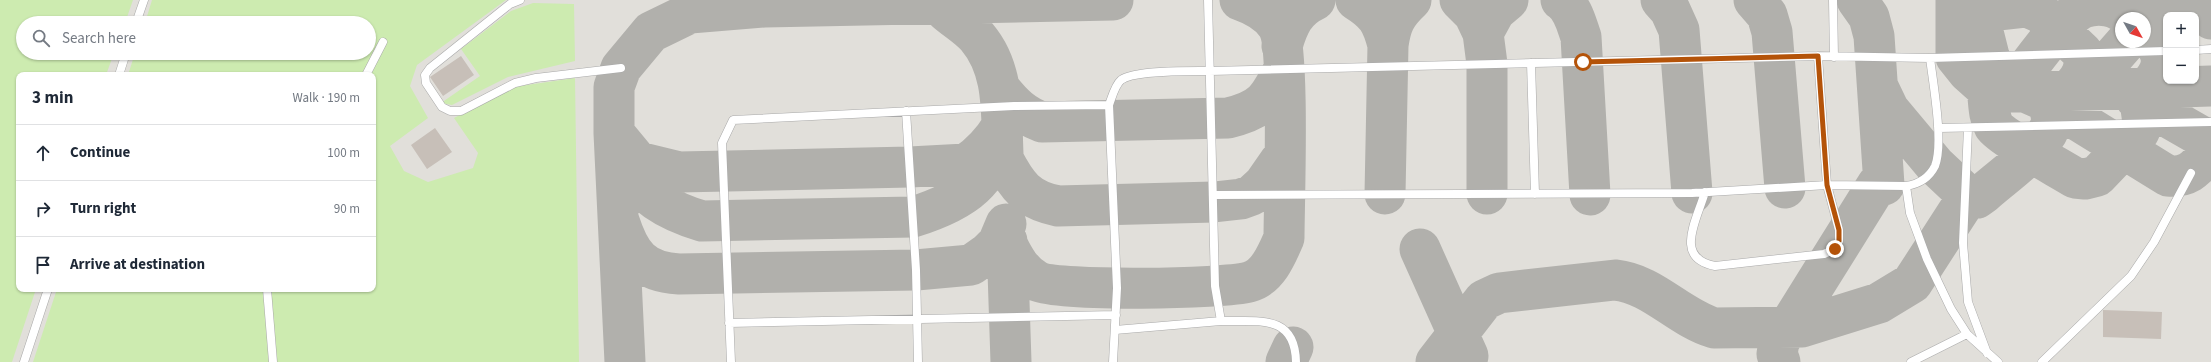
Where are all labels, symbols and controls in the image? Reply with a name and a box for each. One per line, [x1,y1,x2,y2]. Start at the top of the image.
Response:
north arrow [2115,12,2151,48]
map controls [2163,12,2199,84]
button: + [2163,12,2199,48]
search box [16,16,376,60]
icon: search [30,27,52,49]
text: Search here [62,28,136,49]
button: − [2163,48,2199,84]
route start [1574,53,1592,71]
text: 3 min [32,86,73,110]
text: Walk · 190 m [292,89,360,107]
icon: ahead [32,142,54,164]
text: Continue [70,142,130,163]
text: 100 m [327,144,360,162]
icon: right [32,198,54,220]
text: Turn right [70,198,136,219]
text: 90 m [334,200,360,218]
route end [1826,240,1844,258]
icon: arrive [32,254,54,276]
text: Arrive at destination [70,254,205,275]

